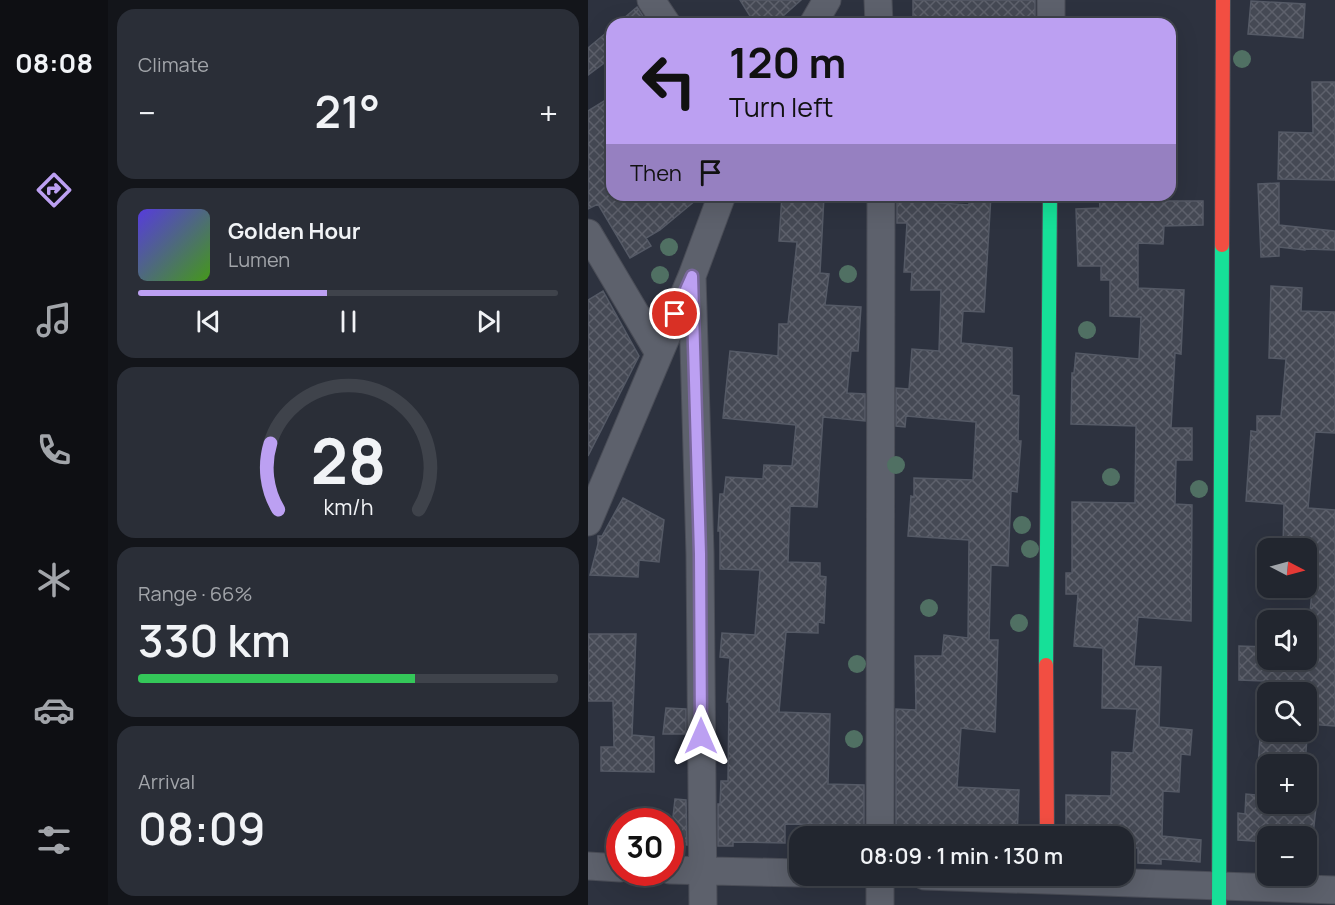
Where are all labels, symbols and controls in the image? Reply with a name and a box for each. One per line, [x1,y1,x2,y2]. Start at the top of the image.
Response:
text: 120 m [729,33,846,91]
icon: left [630,42,708,120]
text: 08:08 [15,44,93,81]
text: Climate [138,51,209,78]
text: 21° [315,80,380,142]
text: Turn left [729,88,833,125]
text: − [138,90,156,135]
text: + [539,90,558,135]
icon: arrive [694,156,727,189]
text: Then [630,158,682,188]
icon: directions [33,169,75,211]
text: Golden Hour [228,216,361,246]
text: Lumen [228,246,290,273]
pin [649,288,700,339]
icon: arrive [658,297,691,330]
icon: music [33,299,75,341]
icon: previous [192,305,225,338]
icon: pause [332,305,365,338]
icon: next [472,305,505,338]
text: 28 [310,417,386,503]
icon: phone [33,429,75,471]
text: km/h [323,492,373,521]
north arrow [1257,538,1317,598]
map controls [1257,538,1317,886]
icon: climate [33,559,75,601]
text: Range · 66% [138,580,253,607]
text: 330 km [138,609,291,671]
button: sound [1257,610,1317,670]
button: search [1257,682,1317,742]
icon: car [33,689,75,731]
position arrow [669,704,733,768]
button: + [1257,754,1317,814]
text: Arrival [138,768,195,795]
text: 08:09 [138,797,266,859]
speed limit sign: 30 [606,808,684,886]
icon: filters [33,819,75,861]
button: − [1257,826,1317,886]
text: 08:09 · 1 min · 130 m [860,841,1063,871]

